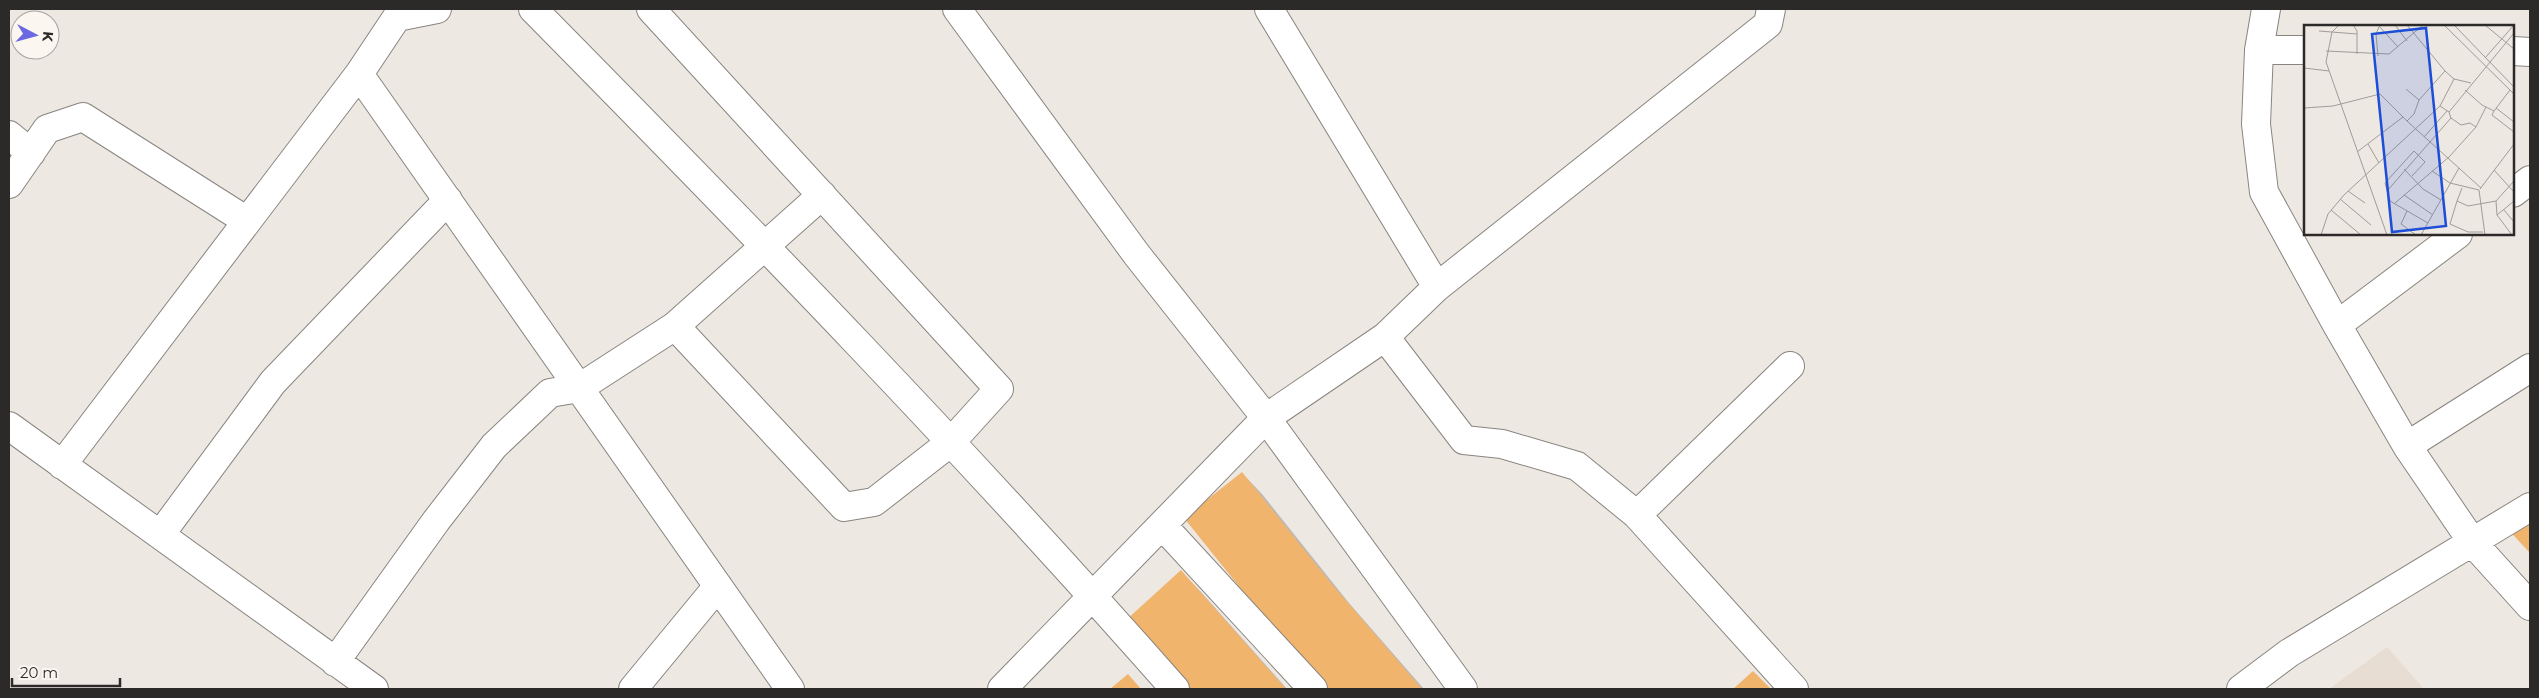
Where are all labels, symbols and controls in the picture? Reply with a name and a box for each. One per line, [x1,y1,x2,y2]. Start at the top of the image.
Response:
north arrow [10,10,60,60]
inset map [2304,25,2514,235]
text: K [38,30,57,43]
scale bar [12,656,120,688]
text: 20 m [20,663,58,682]

